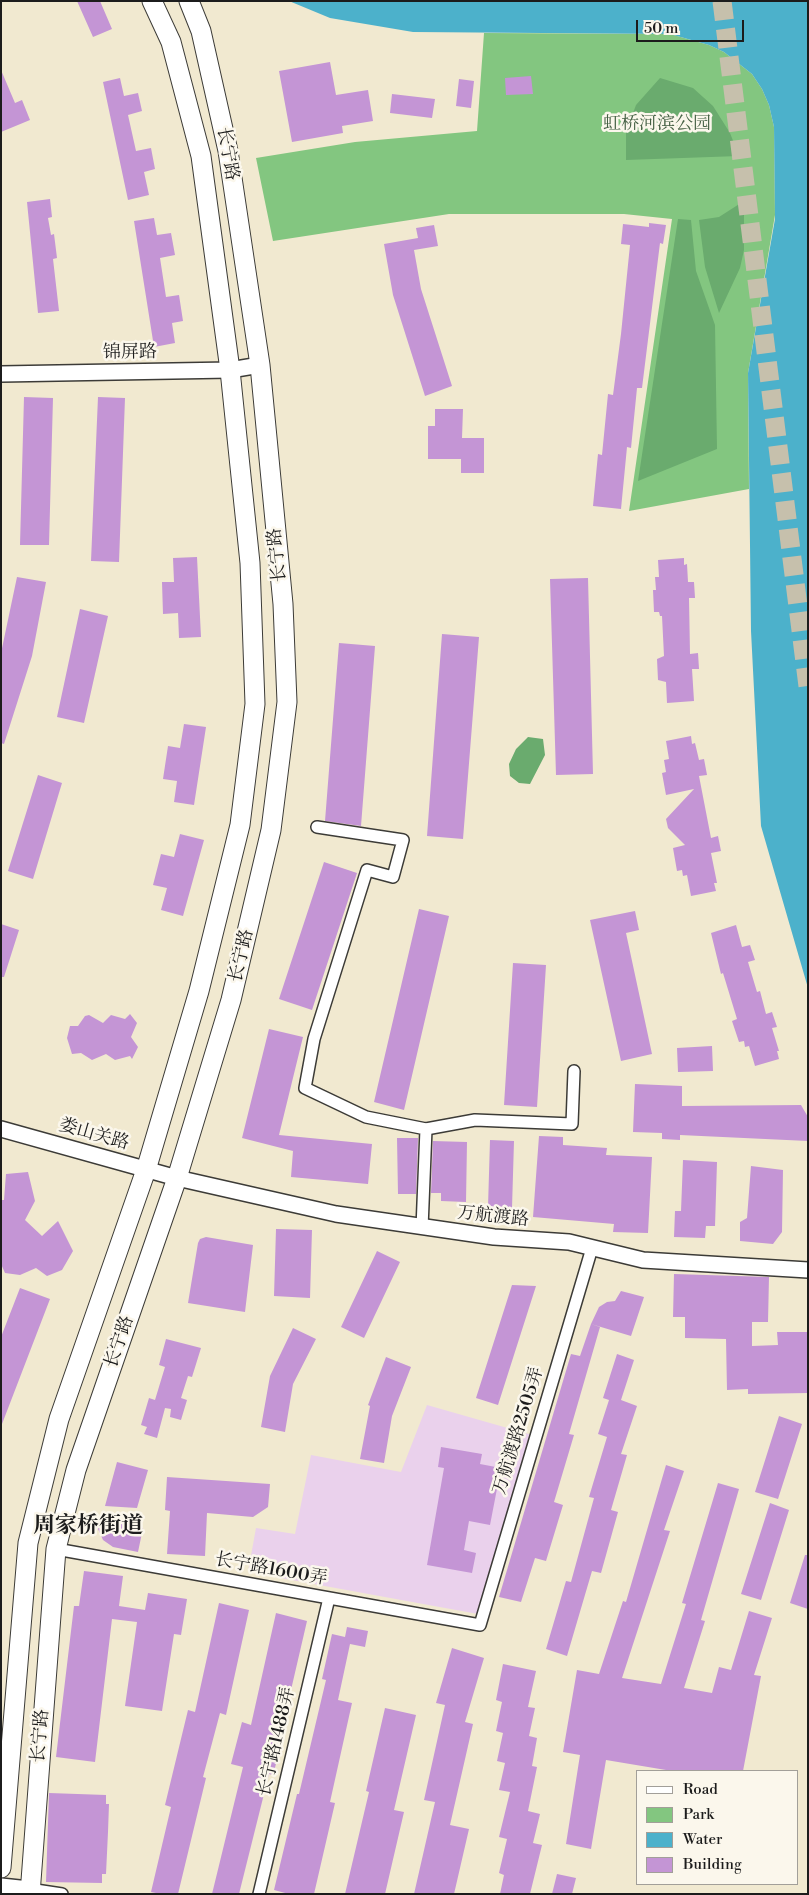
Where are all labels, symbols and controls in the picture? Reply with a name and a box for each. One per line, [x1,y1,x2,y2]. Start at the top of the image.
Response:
scale bar [639,10,746,42]
text: 50 m [644,19,678,38]
park label: 虹桥河滨公园 [603,114,711,136]
street label: 长宁路 [212,126,242,182]
street label: 锦屏路 [103,342,157,364]
street label: 长宁路 [264,527,292,583]
street label: 长宁路 [225,927,259,985]
street label: 娄山关路 [56,1115,132,1155]
street label: 万航渡路 [456,1202,530,1232]
street label: 长宁路 [101,1313,139,1371]
street label: 万航渡路2505弄 [489,1365,549,1497]
district label: 周家桥街道 [33,1514,143,1540]
street label: 长宁路1600弄 [213,1549,329,1591]
street label: 长宁路1488弄 [254,1685,300,1799]
street label: 长宁路 [28,1708,54,1764]
legend [636,1770,799,1885]
text: Road [683,1780,718,1799]
text: Park [683,1805,714,1824]
text: Water [683,1830,722,1849]
text: Building [683,1855,742,1874]

